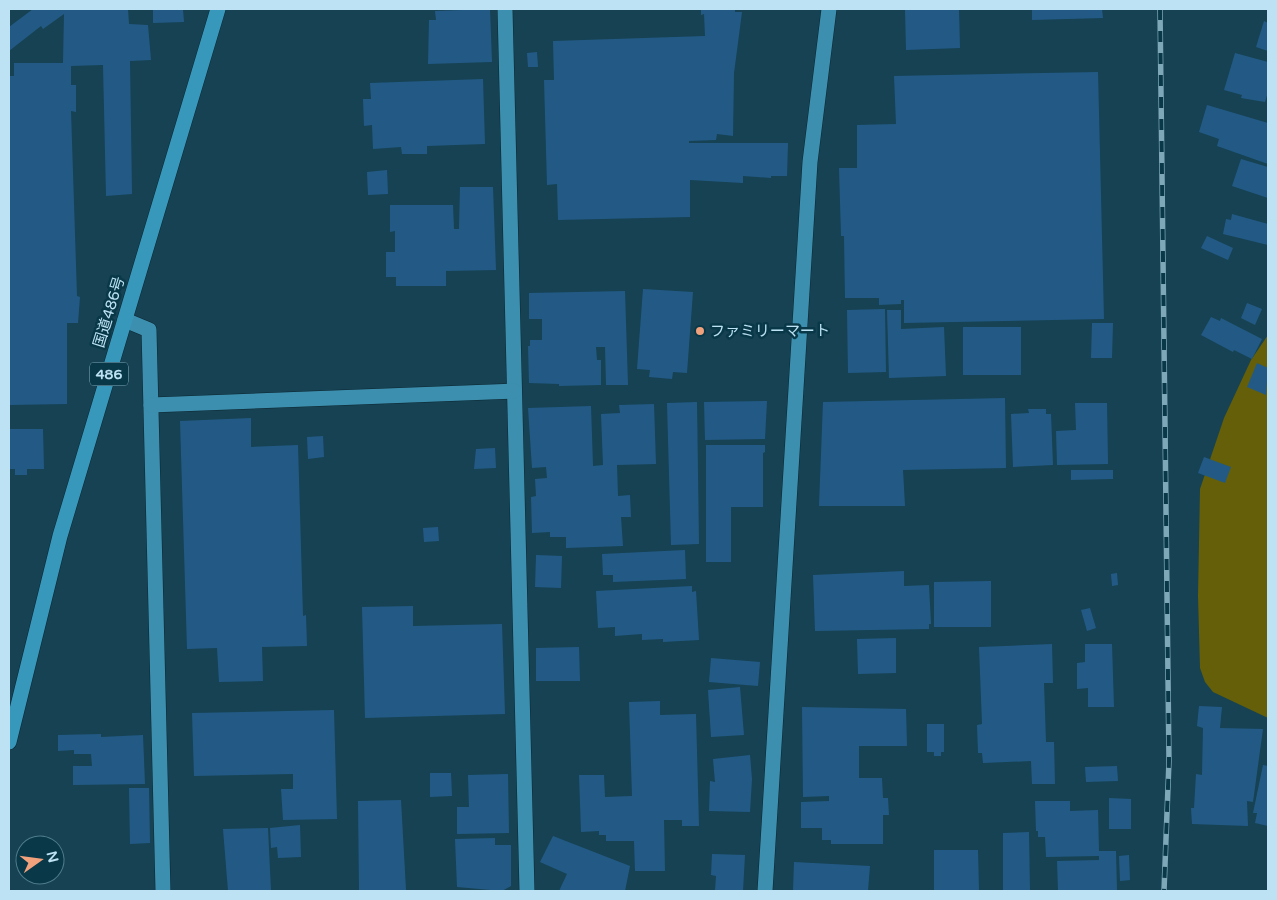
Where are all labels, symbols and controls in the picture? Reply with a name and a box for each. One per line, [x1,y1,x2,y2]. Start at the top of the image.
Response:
street label: 国道486号 [90,274,128,350]
place label: ファミリーマート [710,322,830,340]
marker: ファミリーマート [694,325,706,337]
road number: 486 [90,362,128,386]
north arrow [15,835,65,885]
text: N [43,849,62,864]

